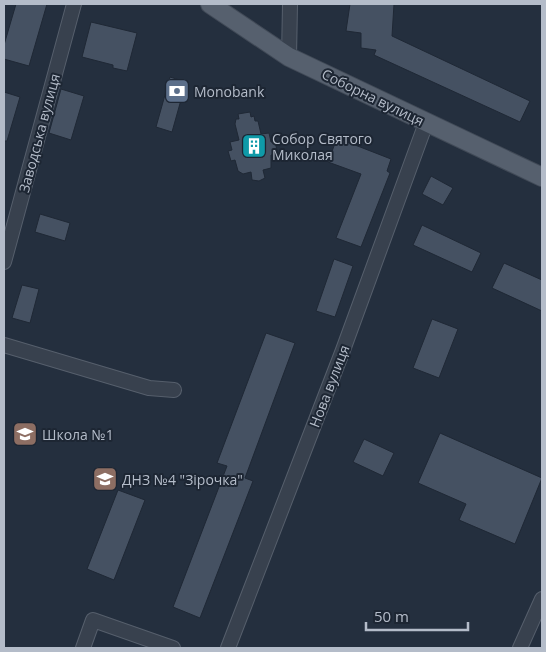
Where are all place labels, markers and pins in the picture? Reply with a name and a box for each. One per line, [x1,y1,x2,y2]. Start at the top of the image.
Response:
bank icon: Monobank [164,78,190,104]
place label: Monobank [194,82,265,101]
place label: Собор Святого Миколая [272,129,372,164]
building icon: Собор Святого Миколая [241,133,267,159]
school or university icon: Школа №1 [12,421,38,447]
place label: Школа №1 [42,425,114,444]
school or university icon: ДНЗ №4 "Зірочка" [92,466,118,492]
place label: ДНЗ №4 "Зірочка" [122,470,243,489]

